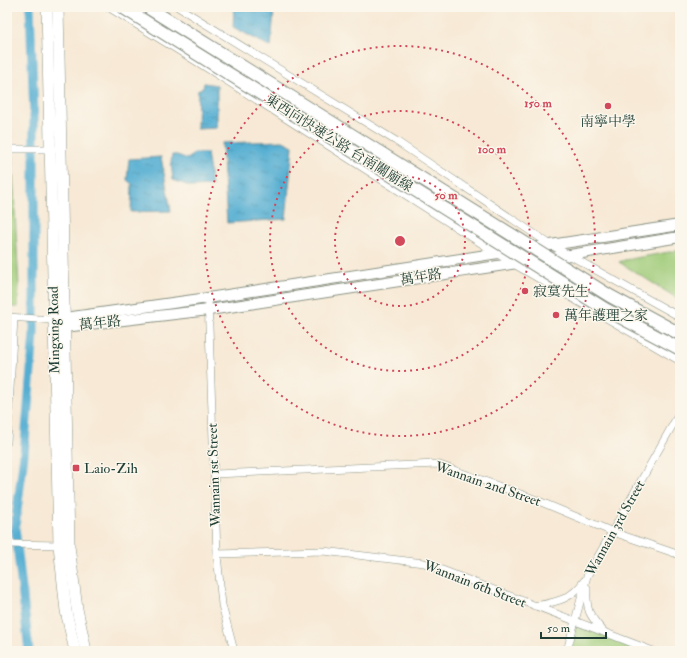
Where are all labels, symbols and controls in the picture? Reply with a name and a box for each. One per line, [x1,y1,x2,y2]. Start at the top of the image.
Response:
street label: 東西向快速公路 台南關廟線 [262,90,416,196]
text: 150 m [524,96,552,111]
marker: 南寧中學 [603,101,613,111]
place label: 南寧中學 [580,113,636,130]
text: 100 m [478,142,507,157]
text: 50 m [434,188,458,203]
centre of rings [393,234,407,248]
street label: 萬年路 [399,265,443,289]
place label: 寂寞先生 [533,283,589,300]
street label: Mingxing Road [45,286,63,374]
marker: 寂寞先生 [520,286,530,296]
place label: 萬年護理之家 [564,307,648,324]
marker: 萬年護理之家 [551,310,561,320]
street label: 萬年路 [78,312,122,334]
street label: Wannain 1st Street [204,422,224,528]
street label: Wannain 2nd Street [432,458,544,510]
place label: Laio-Zih [84,460,138,477]
marker: Laio-Zih [71,463,81,473]
street label: Wannain 3rd Street [581,477,649,580]
street label: Wannain 6th Street [420,556,529,612]
scale bar [541,614,606,640]
text: 50 m [547,621,571,636]

